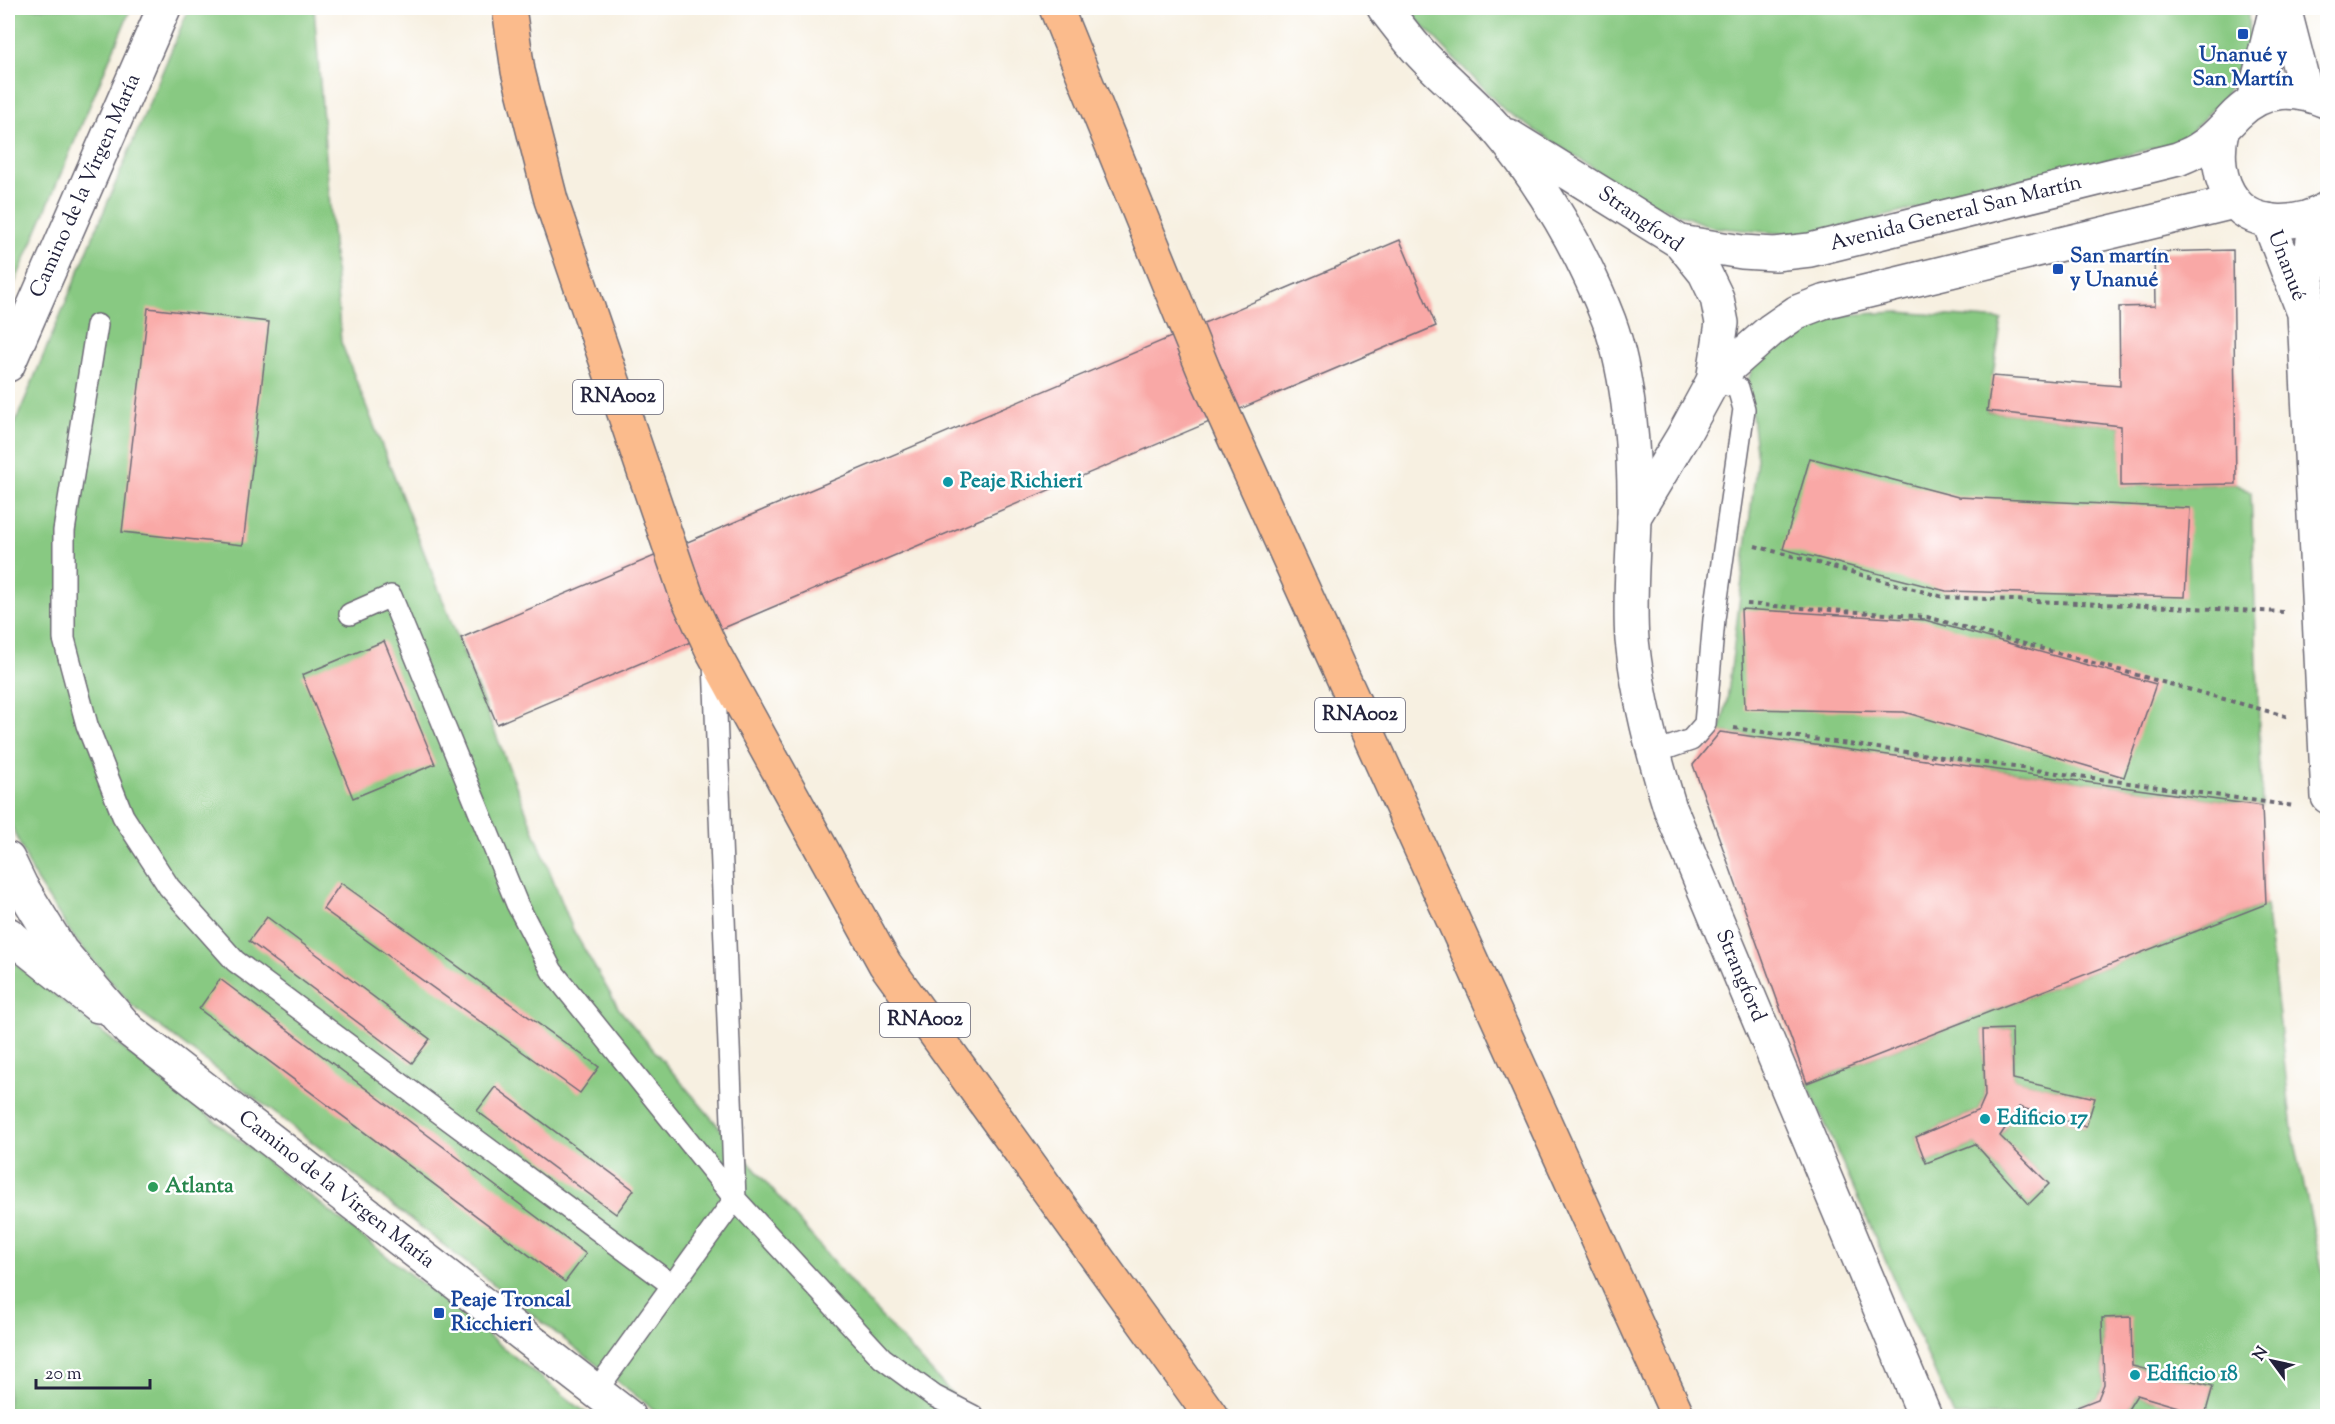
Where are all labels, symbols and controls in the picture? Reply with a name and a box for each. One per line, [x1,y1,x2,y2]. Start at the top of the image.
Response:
marker: Unanué y San Martín [2236,27,2250,41]
place label: Unanué y San Martín [2192,41,2294,95]
street label: Camino de la Virgen María [23,69,149,303]
street label: Avenida General San Martín [1827,168,2085,260]
street label: Strangford [1591,180,1689,260]
street label: Unanué [2259,226,2313,306]
place label: San martín y Unanué [2070,242,2170,296]
marker: San martín y Unanué [2051,262,2065,276]
road number: RNA002 [573,380,663,414]
place label: Peaje Richieri [960,467,1082,497]
marker: Peaje Richieri [941,475,955,489]
road number: RNA002 [1315,698,1405,732]
street label: Strangford [1707,925,1773,1027]
road number: RNA002 [880,1003,970,1037]
street label: Camino de la Virgen María [231,1104,441,1277]
place label: Edificio 17 [1997,1104,2088,1134]
marker: Edificio 17 [1978,1112,1992,1126]
place label: Atlanta [165,1172,234,1202]
marker: Atlanta [146,1180,160,1194]
place label: Peaje Troncal Ricchieri [451,1286,571,1340]
marker: Peaje Troncal Ricchieri [432,1306,446,1320]
north arrow [2242,1331,2302,1391]
text: N [2248,1342,2275,1366]
scale bar [36,1352,150,1390]
place label: Edificio 18 [2147,1360,2238,1390]
text: 20 m [45,1362,82,1388]
marker: Edificio 18 [2128,1368,2142,1382]

